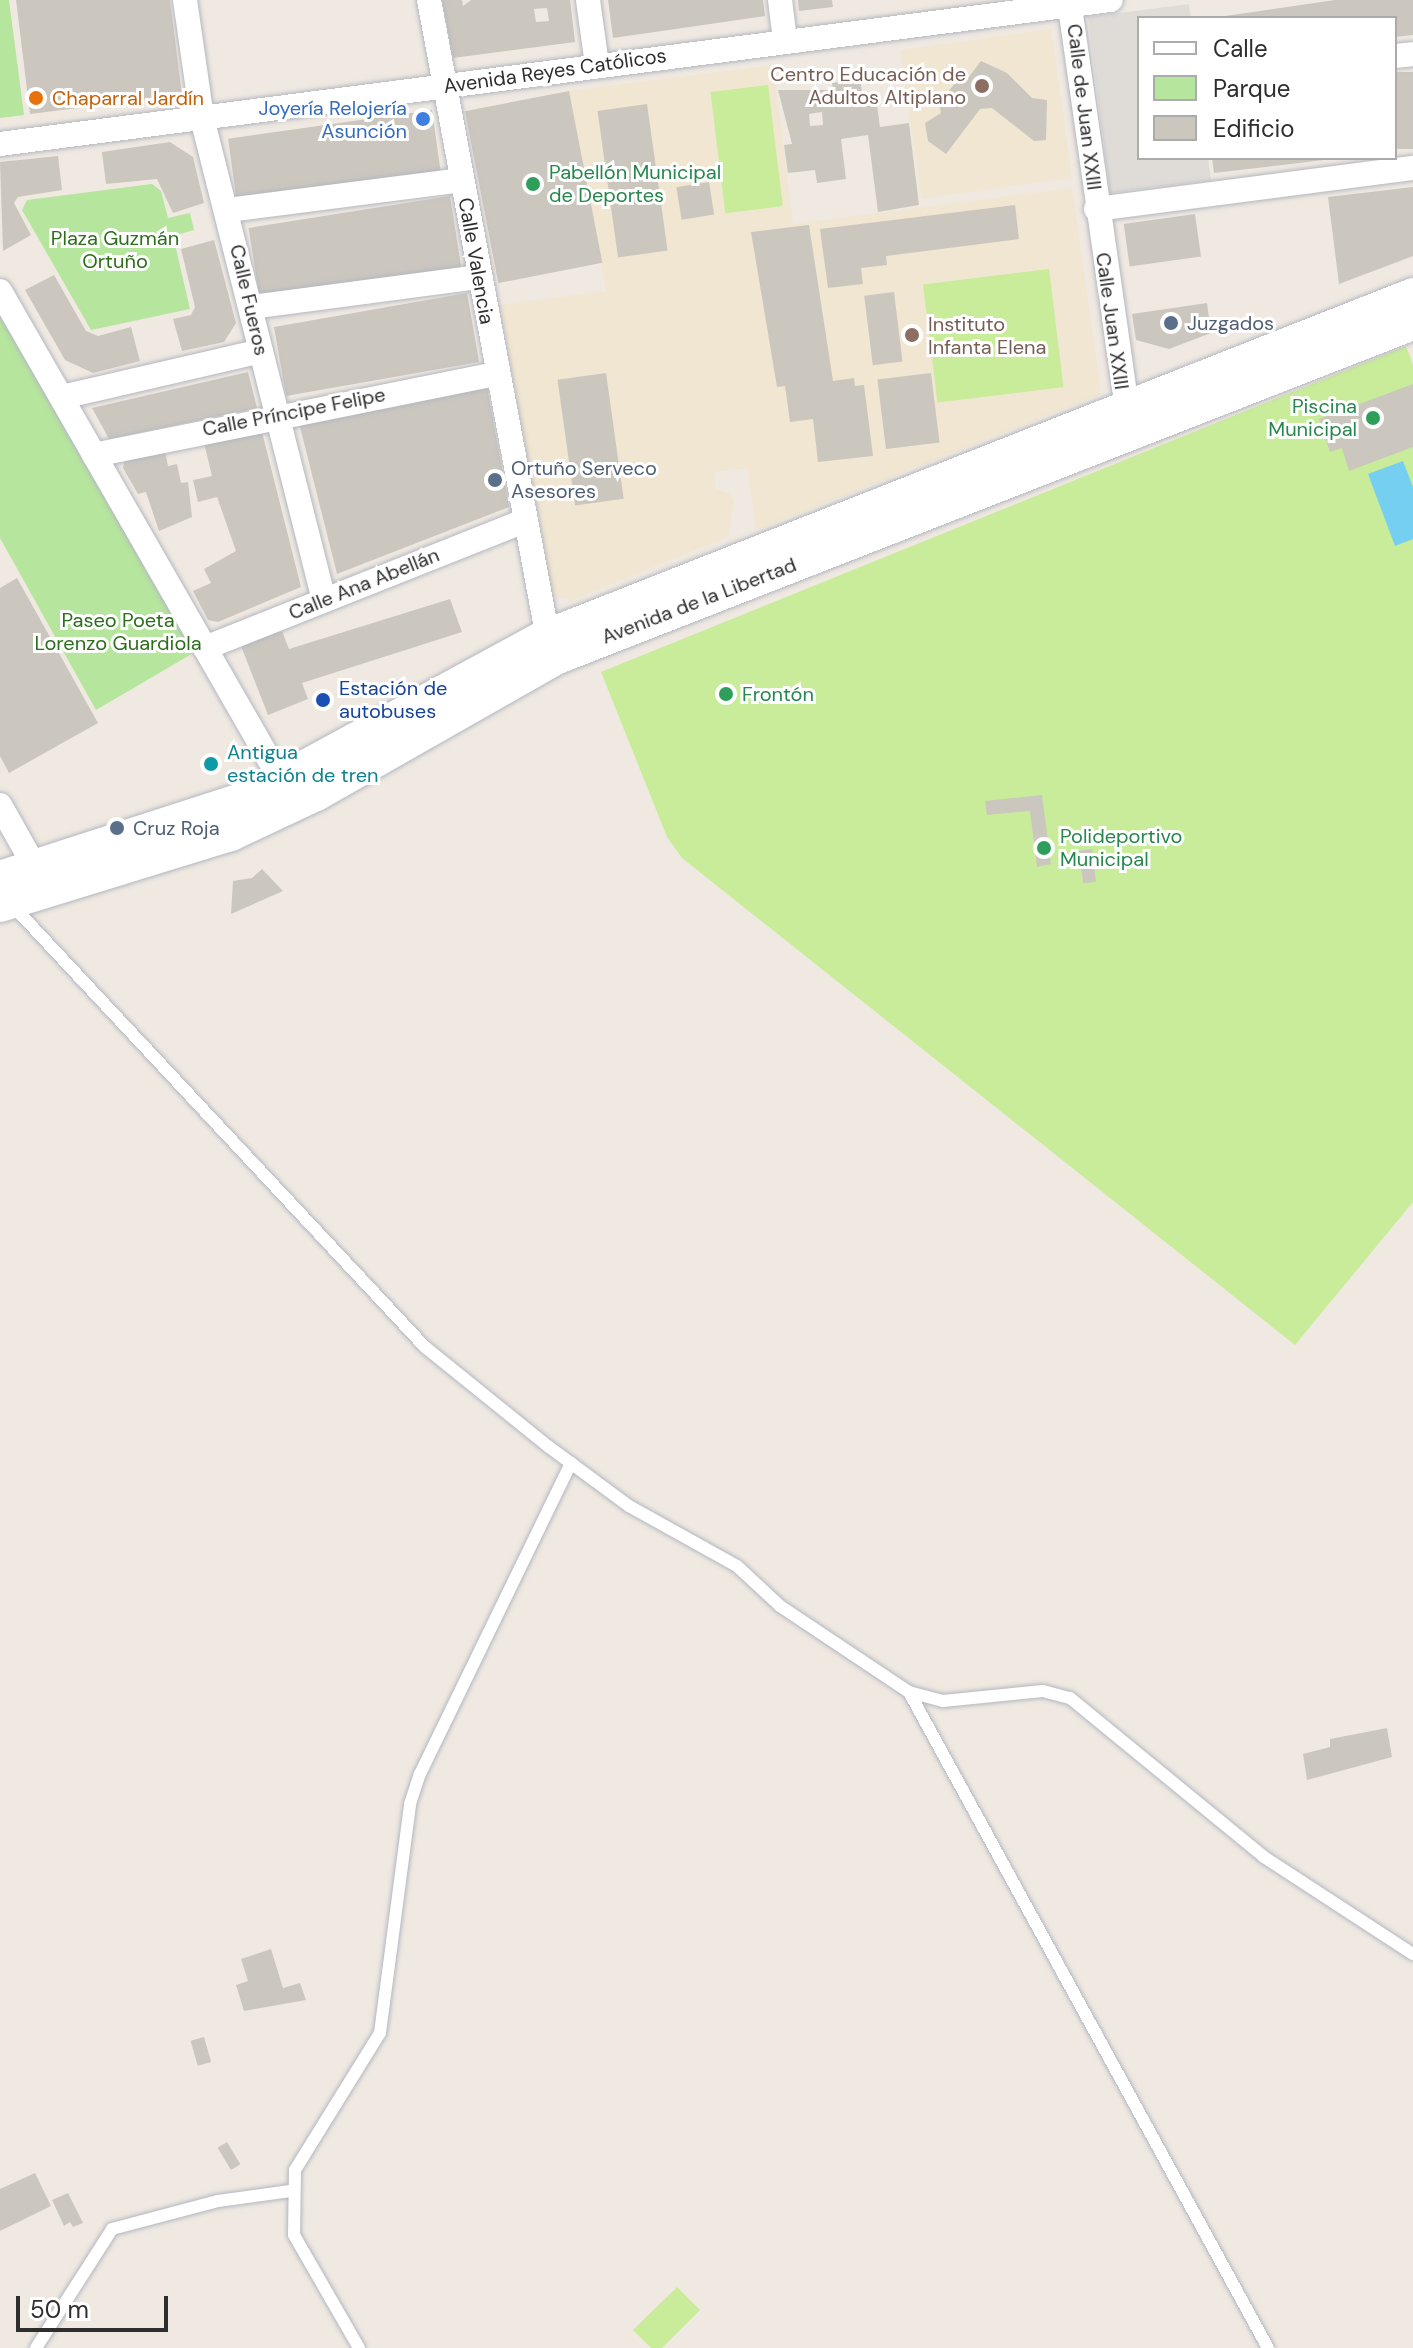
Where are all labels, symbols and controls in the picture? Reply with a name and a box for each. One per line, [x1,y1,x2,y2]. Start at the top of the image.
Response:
legend [1137,16,1397,160]
street label: Calle de Juan XXIII [1062,22,1106,192]
text: Calle [1213,33,1268,64]
street label: Avenida Reyes Católicos [442,43,668,99]
place label: Centro Educación de Adultos Altiplano [770,62,966,109]
text: Parque [1213,73,1290,104]
marker: Centro Educación de Adultos Altiplano [973,77,991,95]
place label: Chaparral Jardín [52,86,204,110]
marker: Chaparral Jardín [27,89,45,107]
place label: Joyería Relojería Asunción [258,96,407,143]
marker: Joyería Relojería Asunción [414,110,432,128]
text: Edificio [1213,113,1295,144]
place label: Pabellón Municipal de Deportes [549,160,721,207]
marker: Pabellón Municipal de Deportes [524,175,542,193]
street label: Calle Valencia [453,196,499,326]
park label: Plaza Guzmán Ortuño [51,227,179,274]
street label: Calle Fueros [225,242,273,358]
street label: Calle Juan XXIII [1091,251,1133,391]
place label: Juzgados [1187,311,1274,335]
place label: Instituto Infanta Elena [928,312,1046,359]
marker: Juzgados [1162,314,1180,332]
marker: Instituto Infanta Elena [903,326,921,344]
street label: Calle Príncipe Felipe [200,382,388,442]
place label: Piscina Municipal [1268,394,1357,441]
marker: Piscina Municipal [1364,409,1382,427]
place label: Ortuño Serveco Asesores [511,456,657,503]
marker: Ortuño Serveco Asesores [486,471,504,489]
street label: Calle Ana Abellán [285,543,443,625]
street label: Avenida de la Libertad [598,553,800,649]
park label: Paseo Poeta Lorenzo Guardiola [34,608,202,655]
place label: Estación de autobuses [339,676,447,723]
place label: Frontón [742,682,814,706]
marker: Frontón [717,685,735,703]
marker: Estación de autobuses [314,691,332,709]
place label: Antigua estación de tren [227,740,378,787]
marker: Antigua estación de tren [202,755,220,773]
place label: Cruz Roja [133,816,220,840]
marker: Cruz Roja [108,819,126,837]
place label: Polideportivo Municipal [1060,824,1182,871]
marker: Polideportivo Municipal [1035,839,1053,857]
scale bar [20,2280,172,2330]
text: 50 m [30,2294,89,2325]

